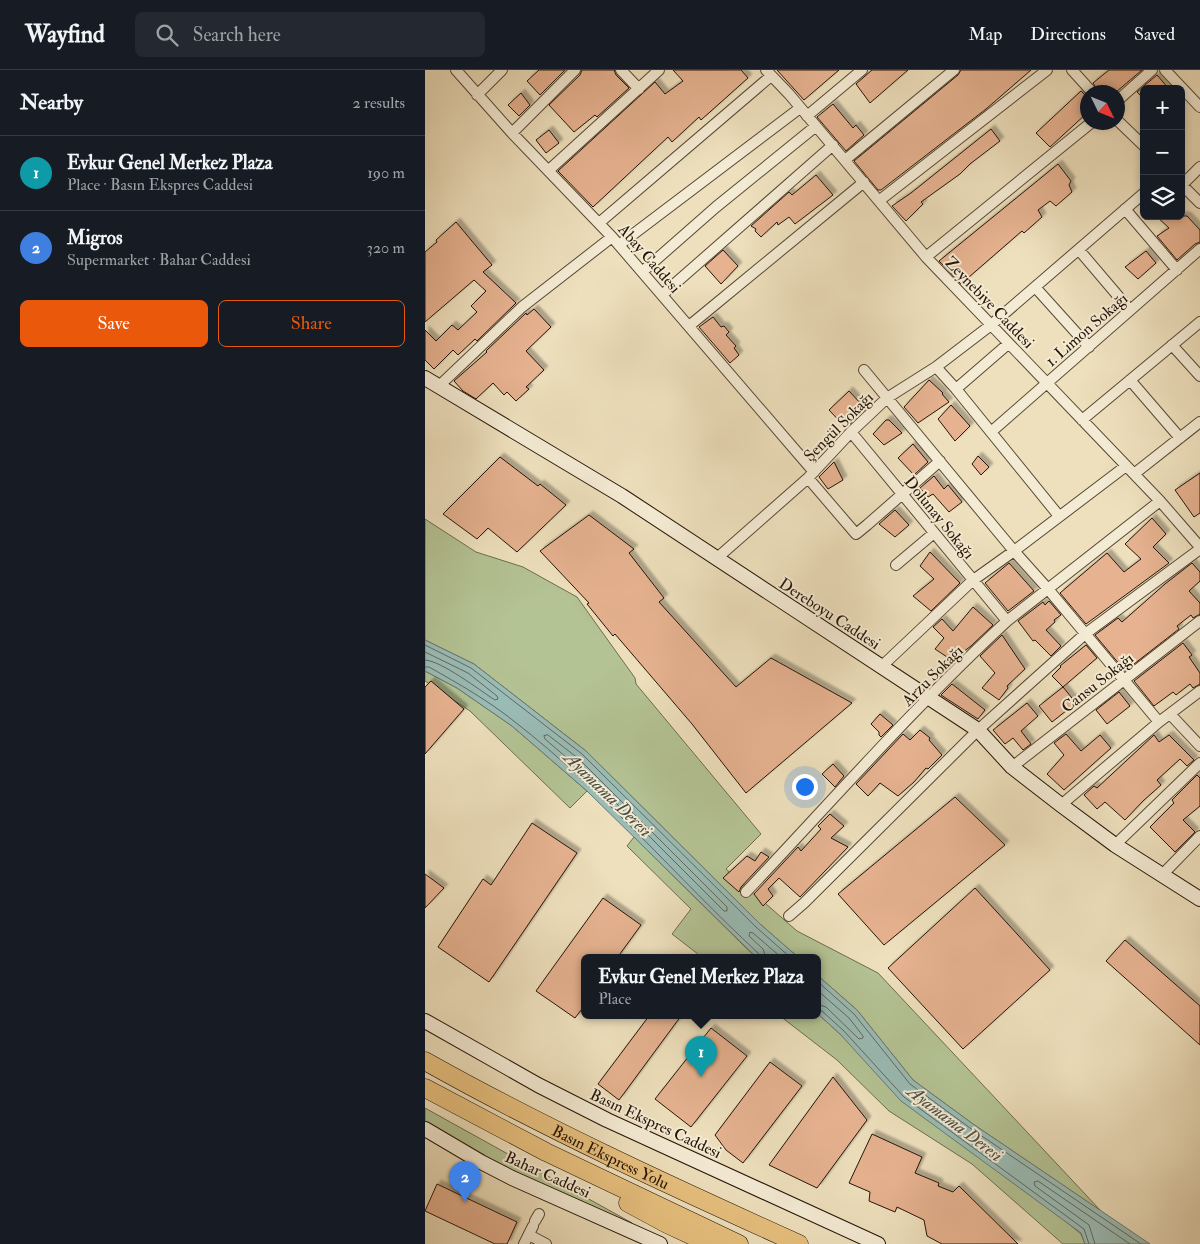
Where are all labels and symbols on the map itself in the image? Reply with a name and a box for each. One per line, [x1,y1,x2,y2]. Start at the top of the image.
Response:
north arrow [1080,85,1125,130]
street label: Abay Caddesi [613,219,685,297]
street label: Zeynebiye Caddesi [940,253,1038,353]
street label: 1. Limon Sokağı [1041,289,1132,371]
street label: Şengül Sokağı [800,388,878,466]
street label: Dolunay Sokağı [900,472,979,563]
street label: Dereboyu Caddesi [775,574,884,654]
street label: Arzu Sokağı [897,641,967,711]
street label: Cansu Sokağı [1057,648,1138,717]
water label: Ayamama Deresi [557,745,657,842]
your location [792,774,818,800]
pin: 1 [685,1036,717,1077]
water label: Ayamama Deresi [901,1079,1007,1167]
street label: Basın Ekspres Caddesi [586,1085,725,1164]
street label: Basın Ekspress Yolu [549,1121,672,1194]
street label: Bahar Caddesi [502,1147,594,1203]
pin: 2 [449,1161,481,1202]

